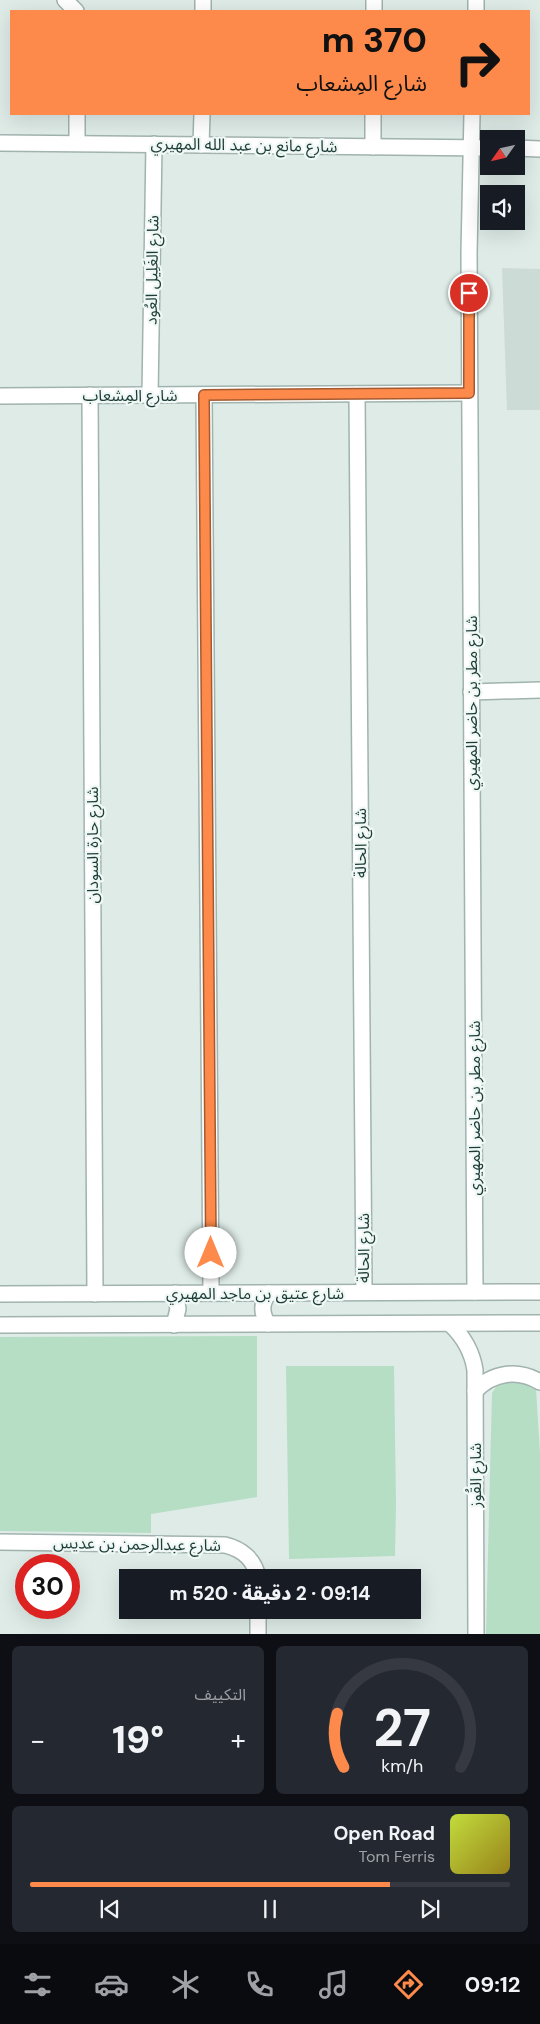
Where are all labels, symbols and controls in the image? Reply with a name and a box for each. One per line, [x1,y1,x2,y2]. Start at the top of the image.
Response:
text: 370 m [322,17,427,63]
icon: right [445,30,510,95]
text: شارع المِشعاب [296,69,427,98]
north arrow [480,130,525,175]
map controls [480,130,525,230]
street label: شارع مانع بن عبد الله المهيري [150,133,338,159]
button: sound [480,185,525,230]
street label: شارع الغَلِيل العُود [141,215,165,325]
pin [448,272,490,314]
icon: arrive [455,279,483,307]
street label: شارع المِشعاب [82,385,178,408]
street label: شارع مطر بن حاضر المهيري [461,616,484,790]
street label: شارع حارة السودان [82,786,105,904]
street label: شارع الحالة [350,808,373,878]
street label: شارع مطر بن حاضر المهيري [464,1021,487,1195]
street label: شارع الحالة [353,1213,376,1283]
position arrow [184,1226,236,1278]
street label: شارع عتيق بن ماجد المهيري [166,1283,344,1306]
street label: شارع القُوز [465,1443,488,1508]
street label: شارع عبدالرحمن بن عديس [53,1532,221,1558]
speed limit sign: 30 [15,1554,80,1619]
text: 09:14 · 2 دقيقة · 520 m [170,1581,370,1606]
text: التكييف [194,1684,246,1705]
text: 27 [373,1694,431,1762]
text: 19° [112,1715,164,1765]
text: − [30,1722,45,1759]
text: + [231,1722,246,1759]
text: km/h [381,1754,423,1778]
text: Open Road [333,1821,435,1846]
text: Tom Ferris [358,1846,435,1867]
icon: previous [96,1895,124,1923]
icon: pause [256,1895,284,1923]
icon: next [416,1895,444,1923]
icon: filters [20,1967,55,2002]
icon: car [94,1967,129,2002]
icon: climate [168,1967,203,2002]
icon: phone [242,1967,277,2002]
icon: music [316,1967,351,2002]
icon: directions [391,1967,426,2002]
text: 09:12 [465,1970,520,1999]

